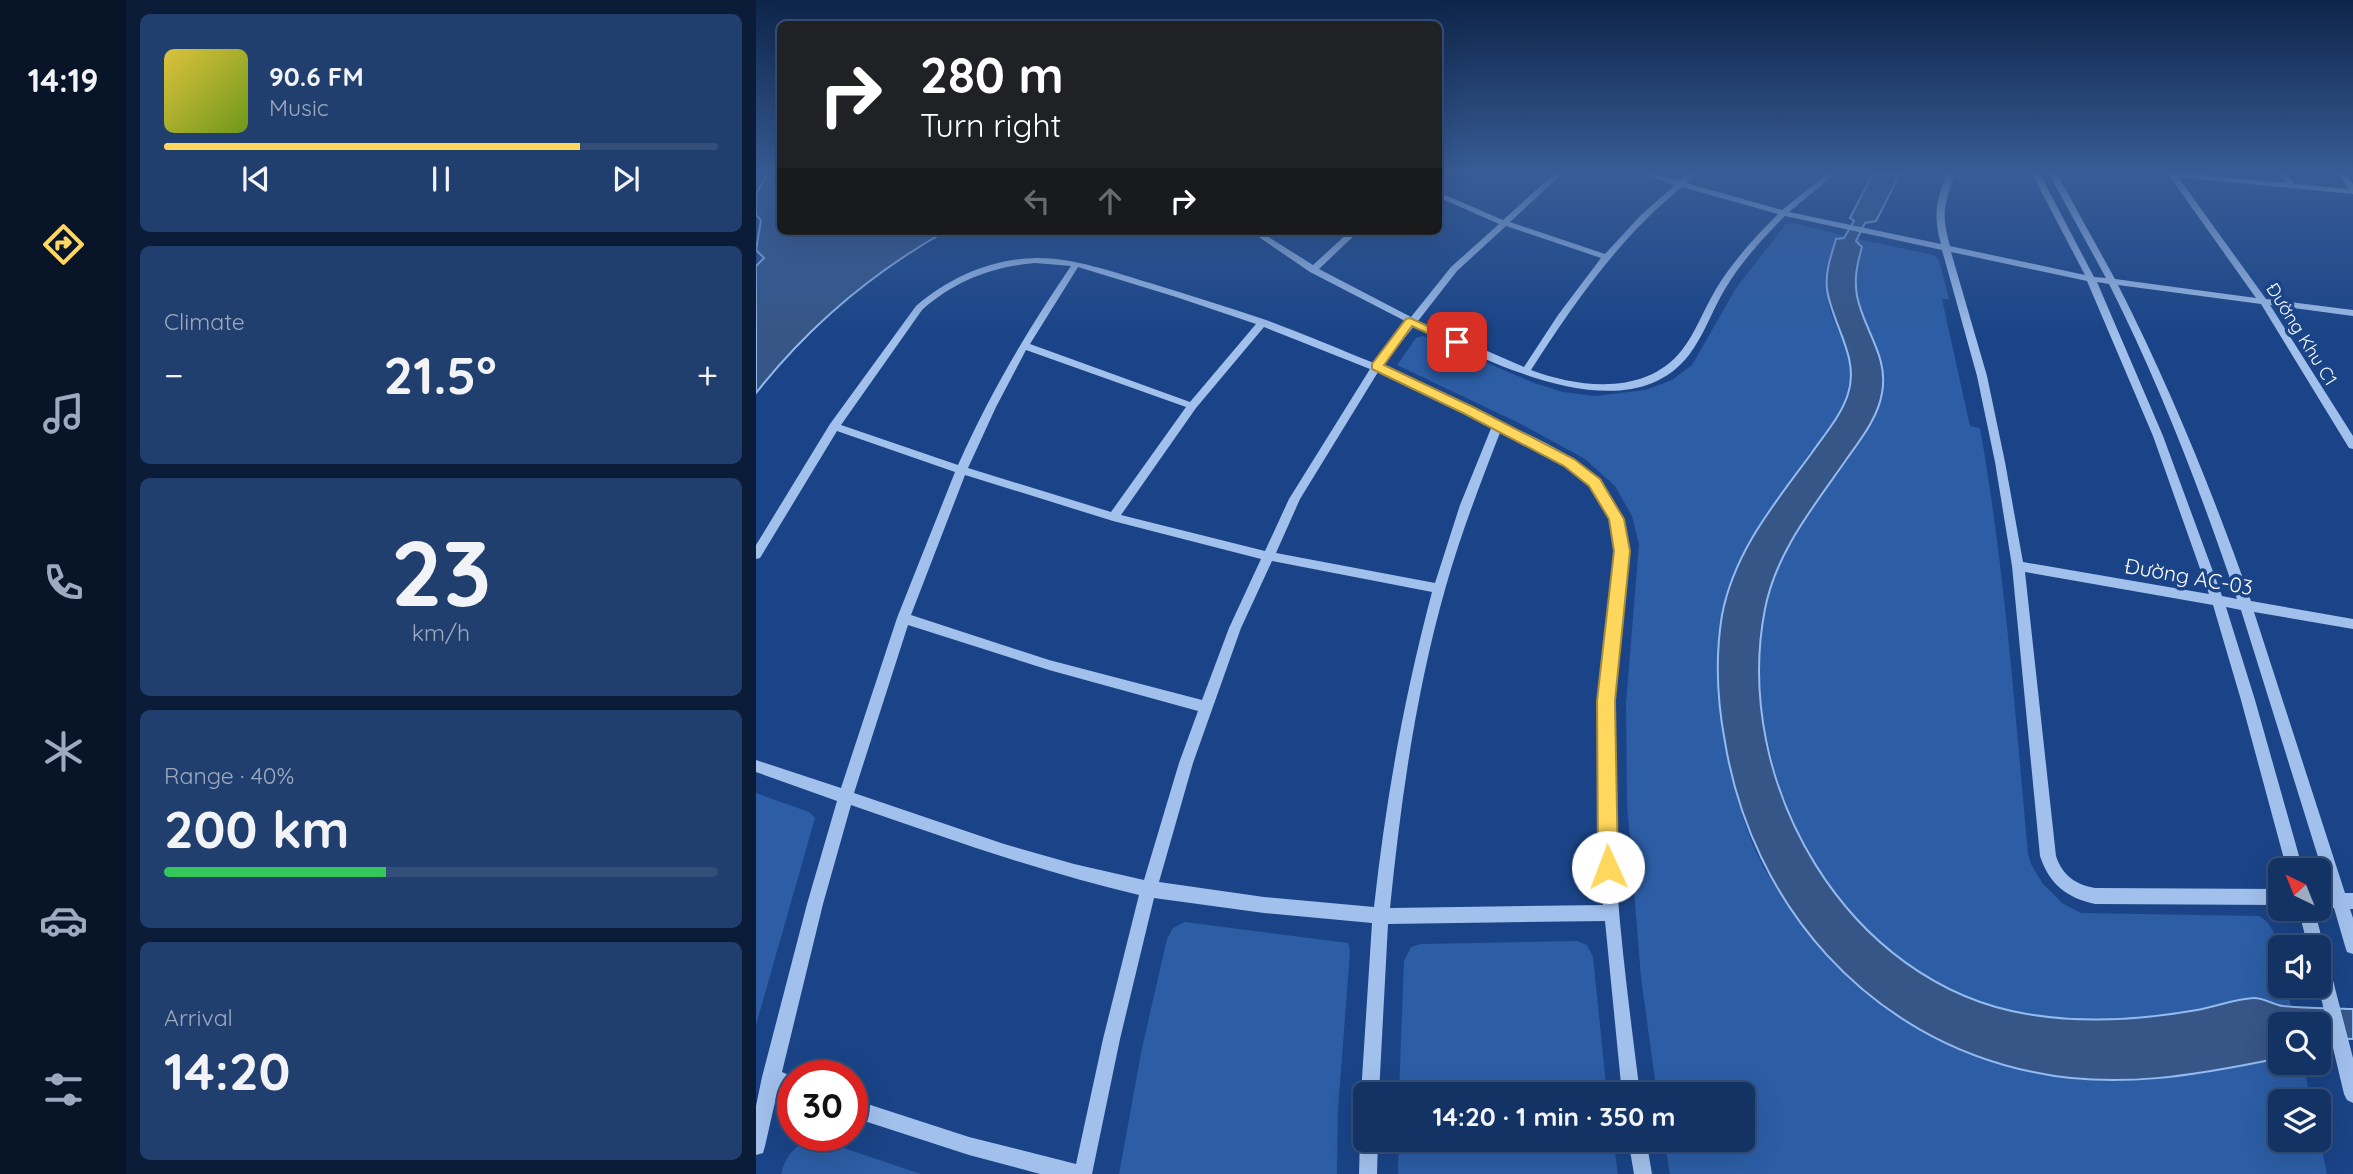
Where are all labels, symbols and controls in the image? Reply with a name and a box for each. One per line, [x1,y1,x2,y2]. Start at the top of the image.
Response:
text: 280 m [920,44,1064,105]
icon: right [805,49,896,140]
text: 14:19 [28,60,98,100]
text: 90.6 FM [269,60,364,93]
text: Music [269,93,329,122]
text: Turn right [920,105,1061,145]
icon: previous [237,160,275,198]
icon: pause [422,160,460,198]
icon: next [607,160,645,198]
icon: left [1018,182,1056,220]
icon: ahead [1091,182,1129,220]
icon: right [1164,182,1202,220]
icon: directions [39,220,88,269]
street label: Đường Khu C1 [2261,278,2343,390]
text: Climate [164,307,245,336]
pin [1427,312,1487,372]
icon: arrive [1438,323,1476,361]
text: 21.5° [384,342,497,407]
text: − [164,351,184,399]
text: + [697,351,718,399]
icon: music [39,389,88,438]
text: 23 [391,515,491,629]
street label: Đường AC-03 [2123,552,2255,600]
icon: phone [39,558,88,607]
text: km/h [412,618,470,647]
icon: climate [39,727,88,776]
text: Range · 40% [164,761,294,790]
text: 200 km [164,796,350,861]
position arrow [1571,830,1645,904]
north arrow [2268,858,2331,920]
map controls [2268,858,2331,1152]
icon: car [39,896,88,945]
button: sound [2268,935,2331,998]
text: Arrival [164,1003,233,1032]
button: search [2268,1012,2331,1075]
text: 14:20 [164,1038,291,1103]
speed limit sign: 30 [777,1060,868,1151]
icon: filters [39,1065,88,1114]
button: layers [2268,1089,2331,1152]
text: 14:20 · 1 min · 350 m [1432,1100,1676,1133]

